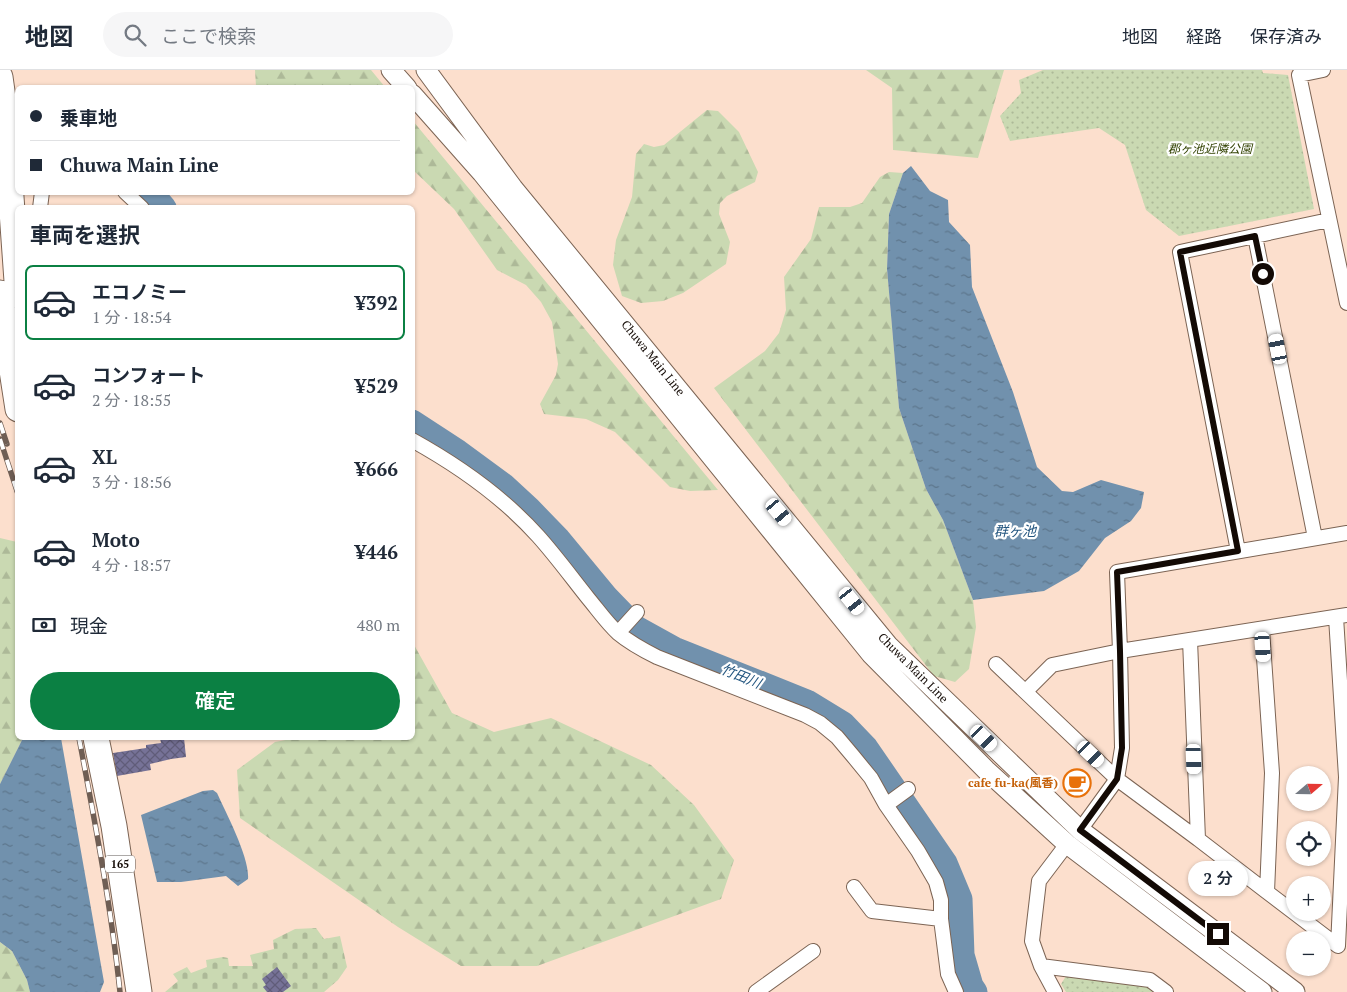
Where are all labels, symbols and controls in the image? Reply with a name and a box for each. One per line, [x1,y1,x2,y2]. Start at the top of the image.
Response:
search box [103,12,453,57]
text: 地図 [25,20,73,52]
icon: search [121,21,149,49]
text: ここで検索 [161,23,256,48]
text: 地図 [1122,24,1158,48]
text: 経路 [1186,24,1222,48]
text: 保存済み [1250,24,1322,48]
text: 乗車地 [60,105,117,130]
park label: 郡ヶ池近隣公園 [1168,141,1254,156]
text: Chuwa Main Line [60,152,219,177]
text: 車両を選択 [30,220,140,249]
route start [1252,263,1274,285]
text: エコノミー [92,279,187,304]
icon: car [32,280,77,325]
text: ¥392 [355,290,398,315]
text: 1 分 · 18:54 [92,306,171,328]
street label: Chuwa Main Line [618,317,688,398]
car [1267,333,1288,365]
text: コンフォート [92,362,205,387]
icon: car [32,363,77,408]
text: ¥529 [355,373,398,398]
text: 2 分 · 18:55 [92,389,171,411]
text: XL [92,444,117,469]
icon: car [32,446,77,491]
text: ¥666 [355,456,398,481]
text: 3 分 · 18:56 [92,471,171,493]
car [763,496,794,528]
water label: 群ヶ池 [994,521,1038,540]
text: Moto [92,527,140,552]
icon: car [32,529,77,574]
text: ¥446 [355,539,398,564]
text: 4 分 · 18:57 [92,554,171,576]
car [836,585,867,617]
icon: cash [30,611,58,639]
text: 現金 [70,613,108,638]
text: 480 m [357,614,400,636]
street label: Chuwa Main Line [875,630,951,706]
car [1254,632,1271,662]
water label: 竹田川 [718,659,766,693]
button: 確定 [30,672,400,730]
car [967,722,1000,754]
car [1075,738,1107,770]
car [1185,744,1202,774]
north arrow [1286,766,1331,811]
map controls [1286,766,1331,976]
cafe icon: cafe fu-ka(風香) [1062,768,1092,798]
place label: cafe fu-ka(風香) [968,775,1058,790]
button: locate [1286,821,1331,866]
road number: 165 [105,856,135,872]
callout: 2 分 [1188,862,1248,896]
text: 2 分 [1203,867,1233,889]
button: + [1286,876,1331,921]
route end [1207,923,1229,945]
button: − [1286,931,1331,976]

